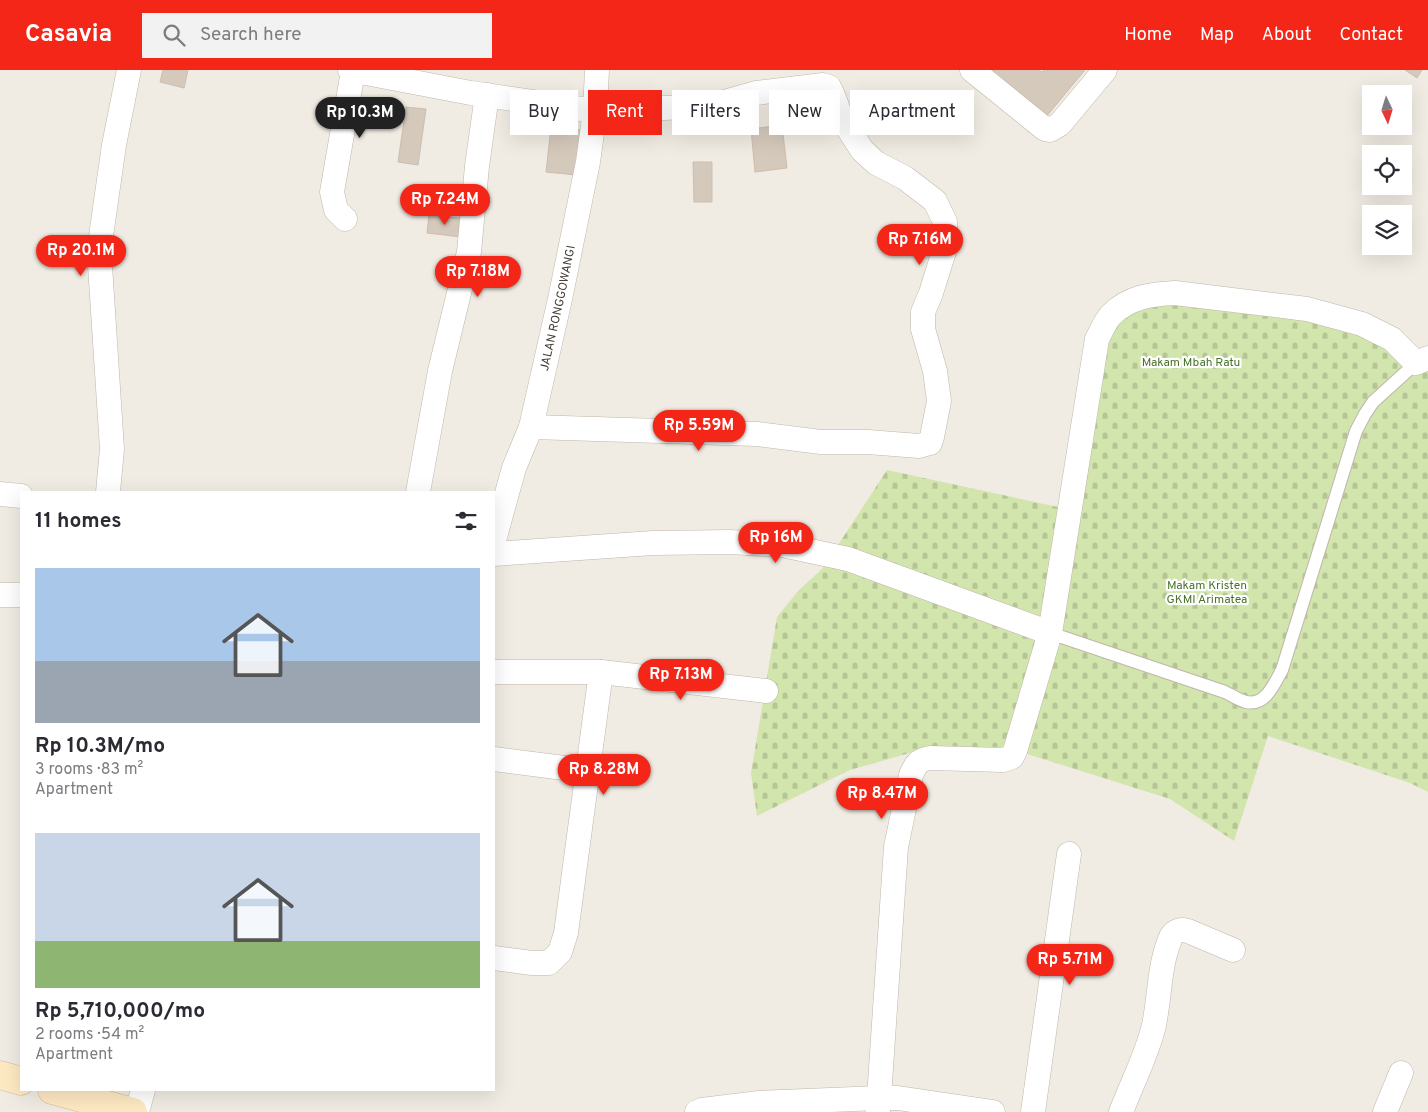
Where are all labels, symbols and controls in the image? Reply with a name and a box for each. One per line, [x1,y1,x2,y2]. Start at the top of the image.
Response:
search box [142,13,492,58]
text: Casavia [25,20,112,50]
icon: search [160,21,188,49]
text: Search here [200,23,302,47]
text: Home [1124,24,1172,47]
text: Map [1200,24,1234,47]
text: About [1262,24,1311,47]
text: Contact [1339,24,1403,47]
north arrow [1362,85,1412,135]
map controls [1362,85,1412,255]
chip: Buy [510,90,578,135]
chip: Rent [588,90,662,135]
chip: Filters [672,90,759,135]
chip: New [769,90,840,135]
chip: Apartment [850,90,974,135]
pin: Rp 10.3M [308,97,412,139]
text: Rp 10.3M [326,103,394,123]
button: locate [1362,145,1412,195]
pin: Rp 7.24M [393,184,497,226]
text: Rp 7.24M [411,190,479,210]
button: layers [1362,205,1412,255]
pin: Rp 7.16M [868,224,972,266]
text: Rp 7.16M [888,230,952,250]
pin: Rp 20.1M [29,234,133,277]
text: Rp 20.1M [47,241,115,261]
street label: JALAN RONGGOWANGI [537,244,580,373]
pin: Rp 7.18M [426,256,530,298]
text: Rp 7.18M [446,262,510,282]
park label: Makam Mbah Ratu [1142,355,1240,371]
pin: Rp 5.59M [647,410,751,452]
text: Rp 5.59M [664,416,734,436]
icon: filters [452,507,480,535]
text: 11 homes [35,508,122,535]
pin: Rp 16M [735,522,817,564]
text: Rp 16M [749,528,803,548]
park label: Makam Kristen GKMI Arimatea [1167,578,1247,608]
icon: home [213,600,303,690]
pin: Rp 7.13M [629,658,733,701]
text: Rp 7.13M [649,665,713,685]
text: Rp 10.3M/mo [35,733,165,760]
pin: Rp 8.28M [552,754,656,796]
text: 3 rooms · 83 m² [35,760,143,780]
text: Rp 8.28M [569,760,639,780]
pin: Rp 8.47M [830,778,934,820]
text: Apartment [35,780,113,800]
text: Rp 8.47M [847,784,917,804]
icon: home [213,865,303,955]
pin: Rp 5.71M [1018,944,1122,986]
text: Rp 5.71M [1038,950,1102,970]
text: Rp 5,710,000/mo [35,998,205,1025]
text: 2 rooms · 54 m² [35,1025,144,1045]
text: Apartment [35,1045,113,1065]

